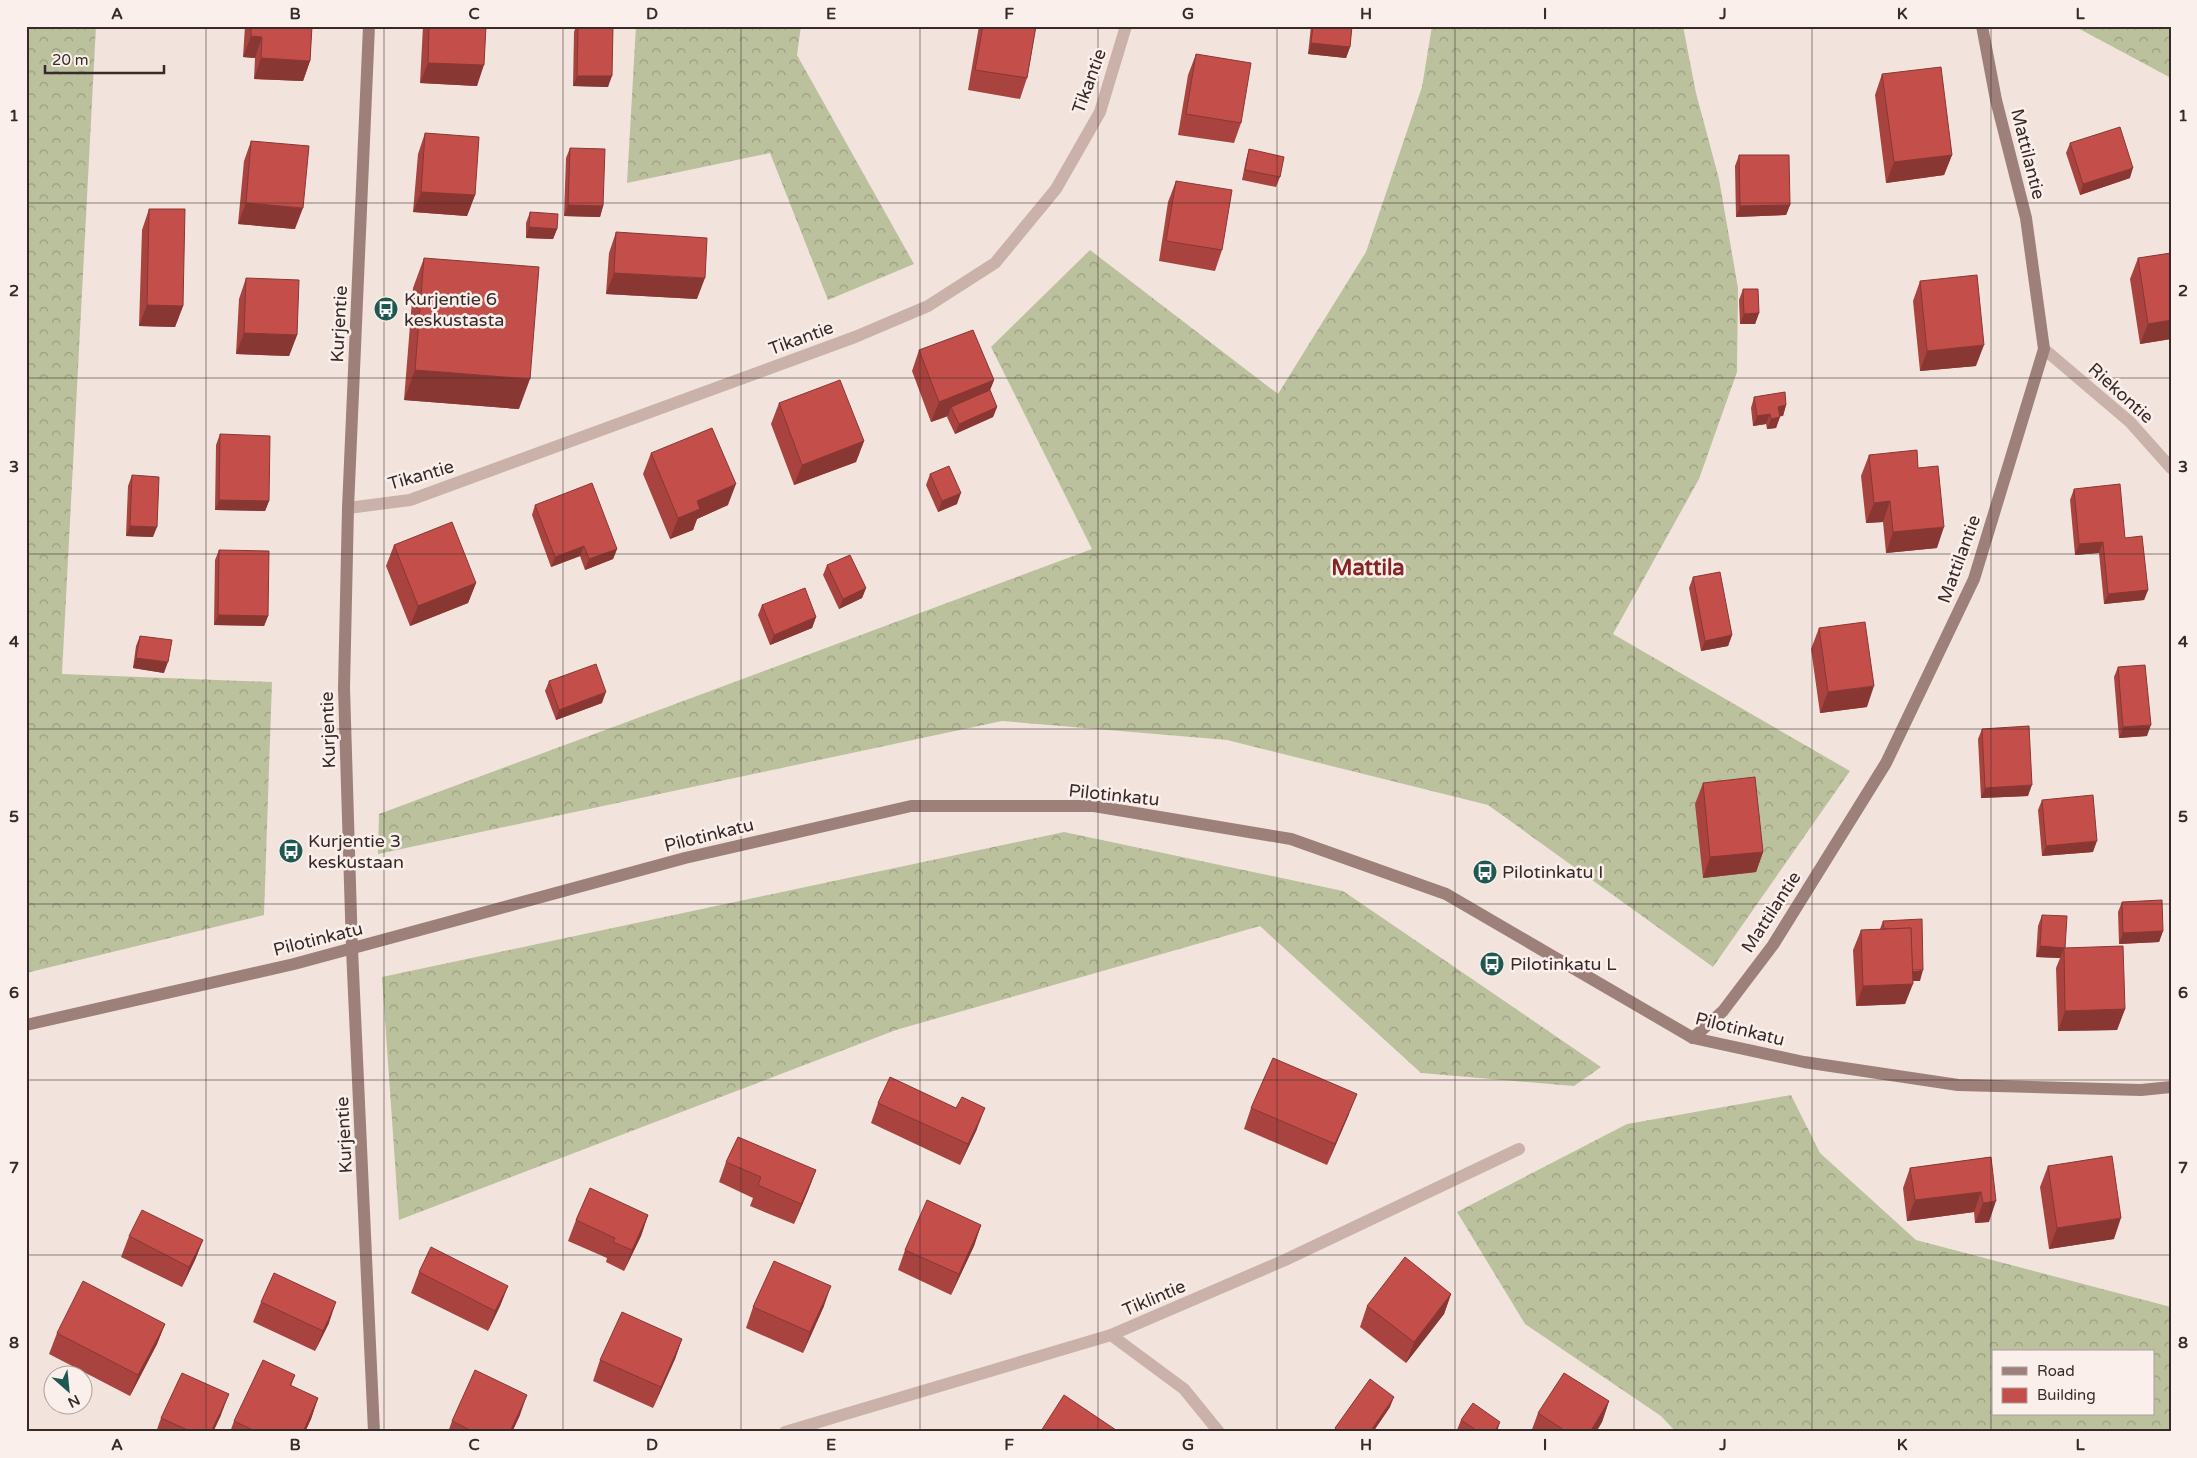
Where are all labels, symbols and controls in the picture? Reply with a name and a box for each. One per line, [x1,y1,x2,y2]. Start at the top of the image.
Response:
text: A [111,4,123,24]
text: B [289,4,301,24]
text: C [468,4,480,24]
text: D [646,4,658,24]
text: E [826,4,836,24]
text: F [1004,4,1014,24]
text: G [1182,4,1194,24]
text: H [1360,4,1372,24]
text: I [1543,4,1547,24]
text: J [1718,4,1727,24]
text: K [1897,4,1908,24]
text: L [2075,4,2085,24]
scale bar [45,42,164,74]
street label: Tikantie [1067,46,1111,116]
text: 20 m [52,51,89,69]
text: 1 [9,106,19,126]
text: 1 [2178,106,2188,126]
street label: Mattilantie [2006,107,2050,201]
text: 2 [9,281,19,301]
text: 2 [2178,281,2188,301]
street label: Kurjentie [326,285,352,363]
place label: Kurjentie 6 keskustasta [404,288,504,331]
bus stop icon: Kurjentie 6 keskustasta [373,296,399,322]
street label: Tikantie [766,316,836,360]
street label: Riekontie [2084,358,2158,428]
street label: Tikantie [386,455,456,495]
text: 3 [9,457,19,477]
text: 3 [2178,457,2188,477]
street label: Mattilantie [1933,512,1985,606]
district label: Mattila [1331,555,1405,581]
text: 4 [9,632,19,652]
text: 4 [2178,632,2188,652]
street label: Kurjentie [316,691,340,769]
street label: Pilotinkatu [1067,779,1161,811]
text: 5 [9,807,19,827]
text: 5 [2178,807,2188,827]
street label: Pilotinkatu [662,813,756,857]
place label: Kurjentie 3 keskustaan [308,830,404,873]
bus stop icon: Kurjentie 3 keskustaan [278,838,304,864]
bus stop icon: Pilotinkatu I [1472,859,1498,885]
place label: Pilotinkatu I [1502,861,1603,883]
street label: Mattilantie [1737,867,1805,957]
street label: Pilotinkatu [271,917,365,961]
bus stop icon: Pilotinkatu L [1479,951,1505,977]
place label: Pilotinkatu L [1510,953,1617,975]
text: 6 [9,983,19,1003]
text: 6 [2178,983,2188,1003]
street label: Pilotinkatu [1693,1007,1787,1051]
street label: Kurjentie [331,1096,357,1174]
text: 7 [9,1158,19,1178]
text: 7 [2178,1158,2188,1178]
street label: Tiklintie [1119,1275,1189,1321]
text: 8 [9,1333,19,1353]
text: 8 [2178,1333,2188,1353]
legend [1992,1350,2154,1416]
text: Road [2037,1362,2075,1380]
north arrow [42,1366,92,1416]
text: Building [2037,1386,2096,1404]
text: N [65,1391,83,1411]
text: A [111,1435,123,1455]
text: B [289,1435,301,1455]
text: C [468,1435,480,1455]
text: D [646,1435,658,1455]
text: E [826,1435,836,1455]
text: F [1004,1435,1014,1455]
text: G [1182,1435,1194,1455]
text: H [1360,1435,1372,1455]
text: I [1543,1435,1547,1455]
text: J [1718,1435,1727,1455]
text: K [1897,1435,1908,1455]
text: L [2075,1435,2085,1455]

